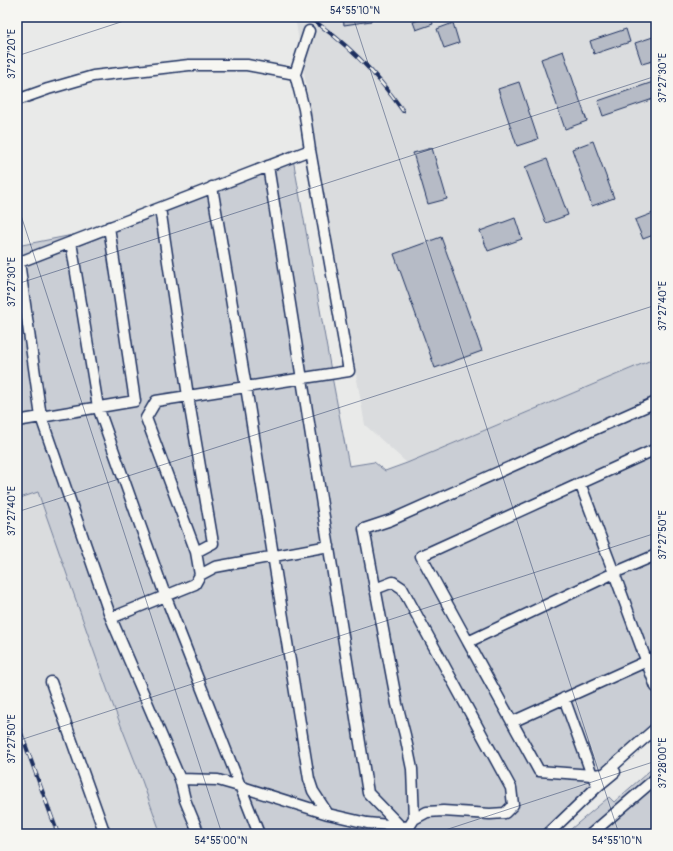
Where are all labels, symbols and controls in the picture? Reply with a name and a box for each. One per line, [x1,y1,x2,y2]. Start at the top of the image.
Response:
text: 54°55'10"N [330,5,380,17]
text: 37°27'20"E [6,29,18,79]
text: 37°27'30"E [657,53,669,103]
text: 37°27'30"E [6,257,18,307]
text: 37°27'40"E [657,281,669,331]
text: 37°27'40"E [6,486,18,536]
text: 37°27'50"E [657,510,669,560]
text: 37°27'50"E [6,714,18,764]
text: 37°28'00"E [657,738,669,788]
text: 54°55'00"N [195,835,248,847]
text: 54°55'10"N [592,835,642,847]

